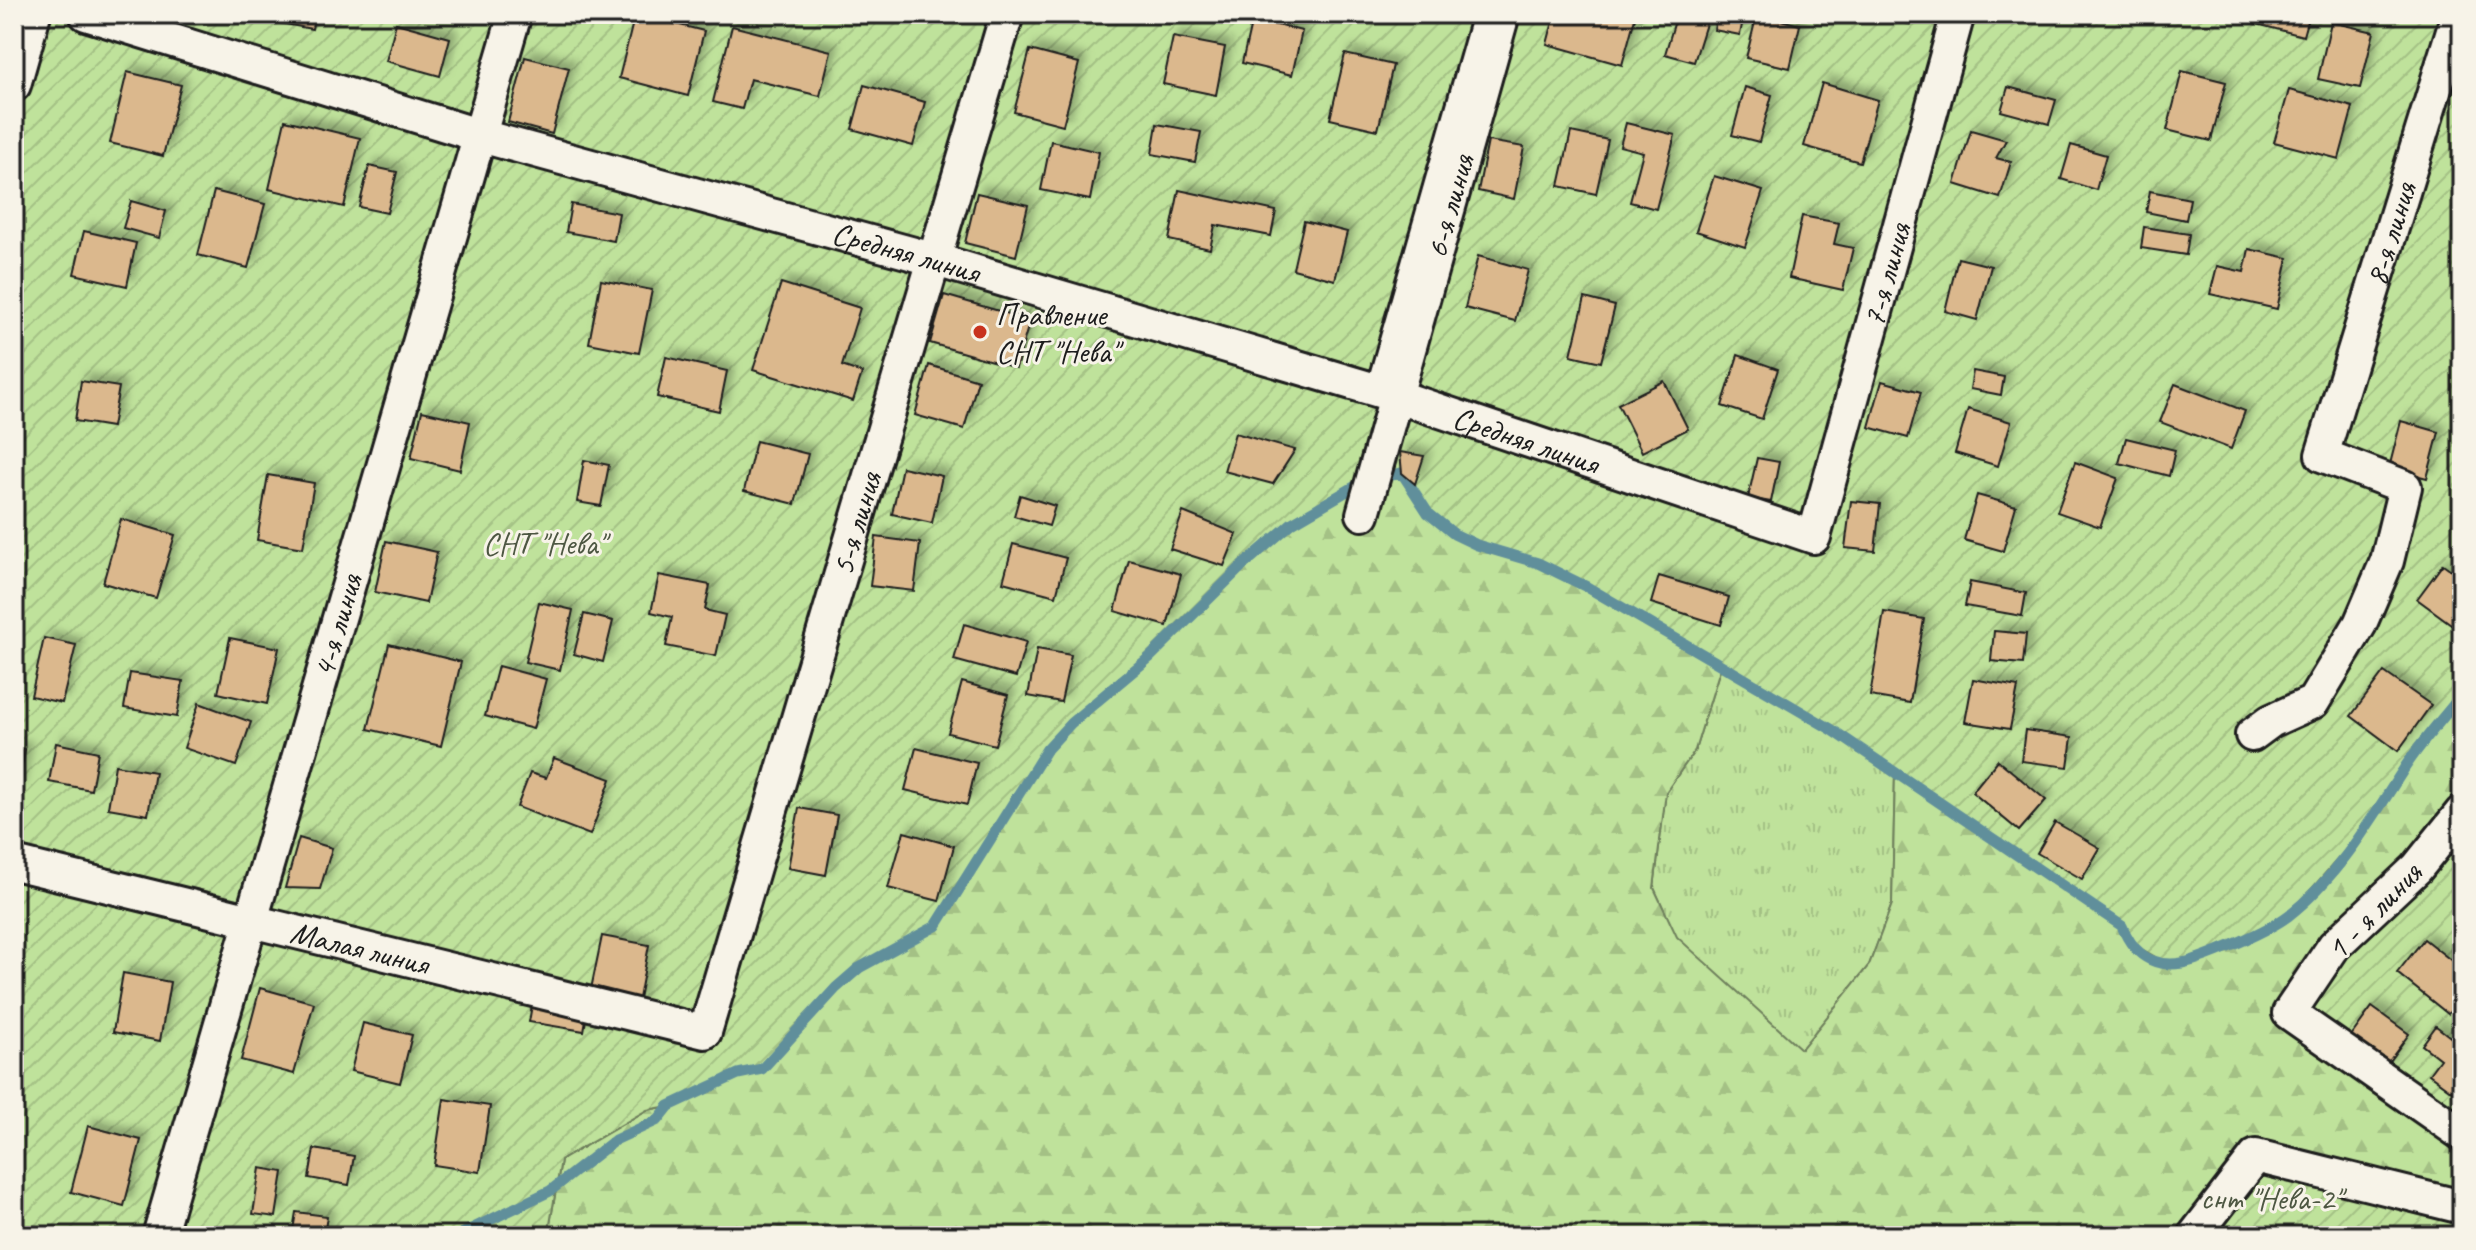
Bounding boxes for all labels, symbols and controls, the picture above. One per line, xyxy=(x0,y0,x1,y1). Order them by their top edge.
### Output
street label: 6-я линия xyxy=(1415,148,1484,262)
street label: 8-я линия xyxy=(2355,176,2426,290)
street label: Средняя линия xyxy=(828,212,987,293)
street label: 7-я линия xyxy=(1852,217,1920,331)
place label: Правление СНТ "Нева" xyxy=(996,294,1124,372)
marker: Правление СНТ "Нева" xyxy=(971,323,989,341)
street label: Средняя линия xyxy=(1448,396,1606,484)
street label: 5-я линия xyxy=(821,466,891,580)
park label: СНТ "Нева" xyxy=(483,523,611,564)
street label: 4-я линия xyxy=(302,568,372,682)
street label: 1 - я линия xyxy=(2317,852,2432,969)
street label: Малая линия xyxy=(287,911,435,985)
park label: снт "Нева-2" xyxy=(2201,1178,2348,1219)

